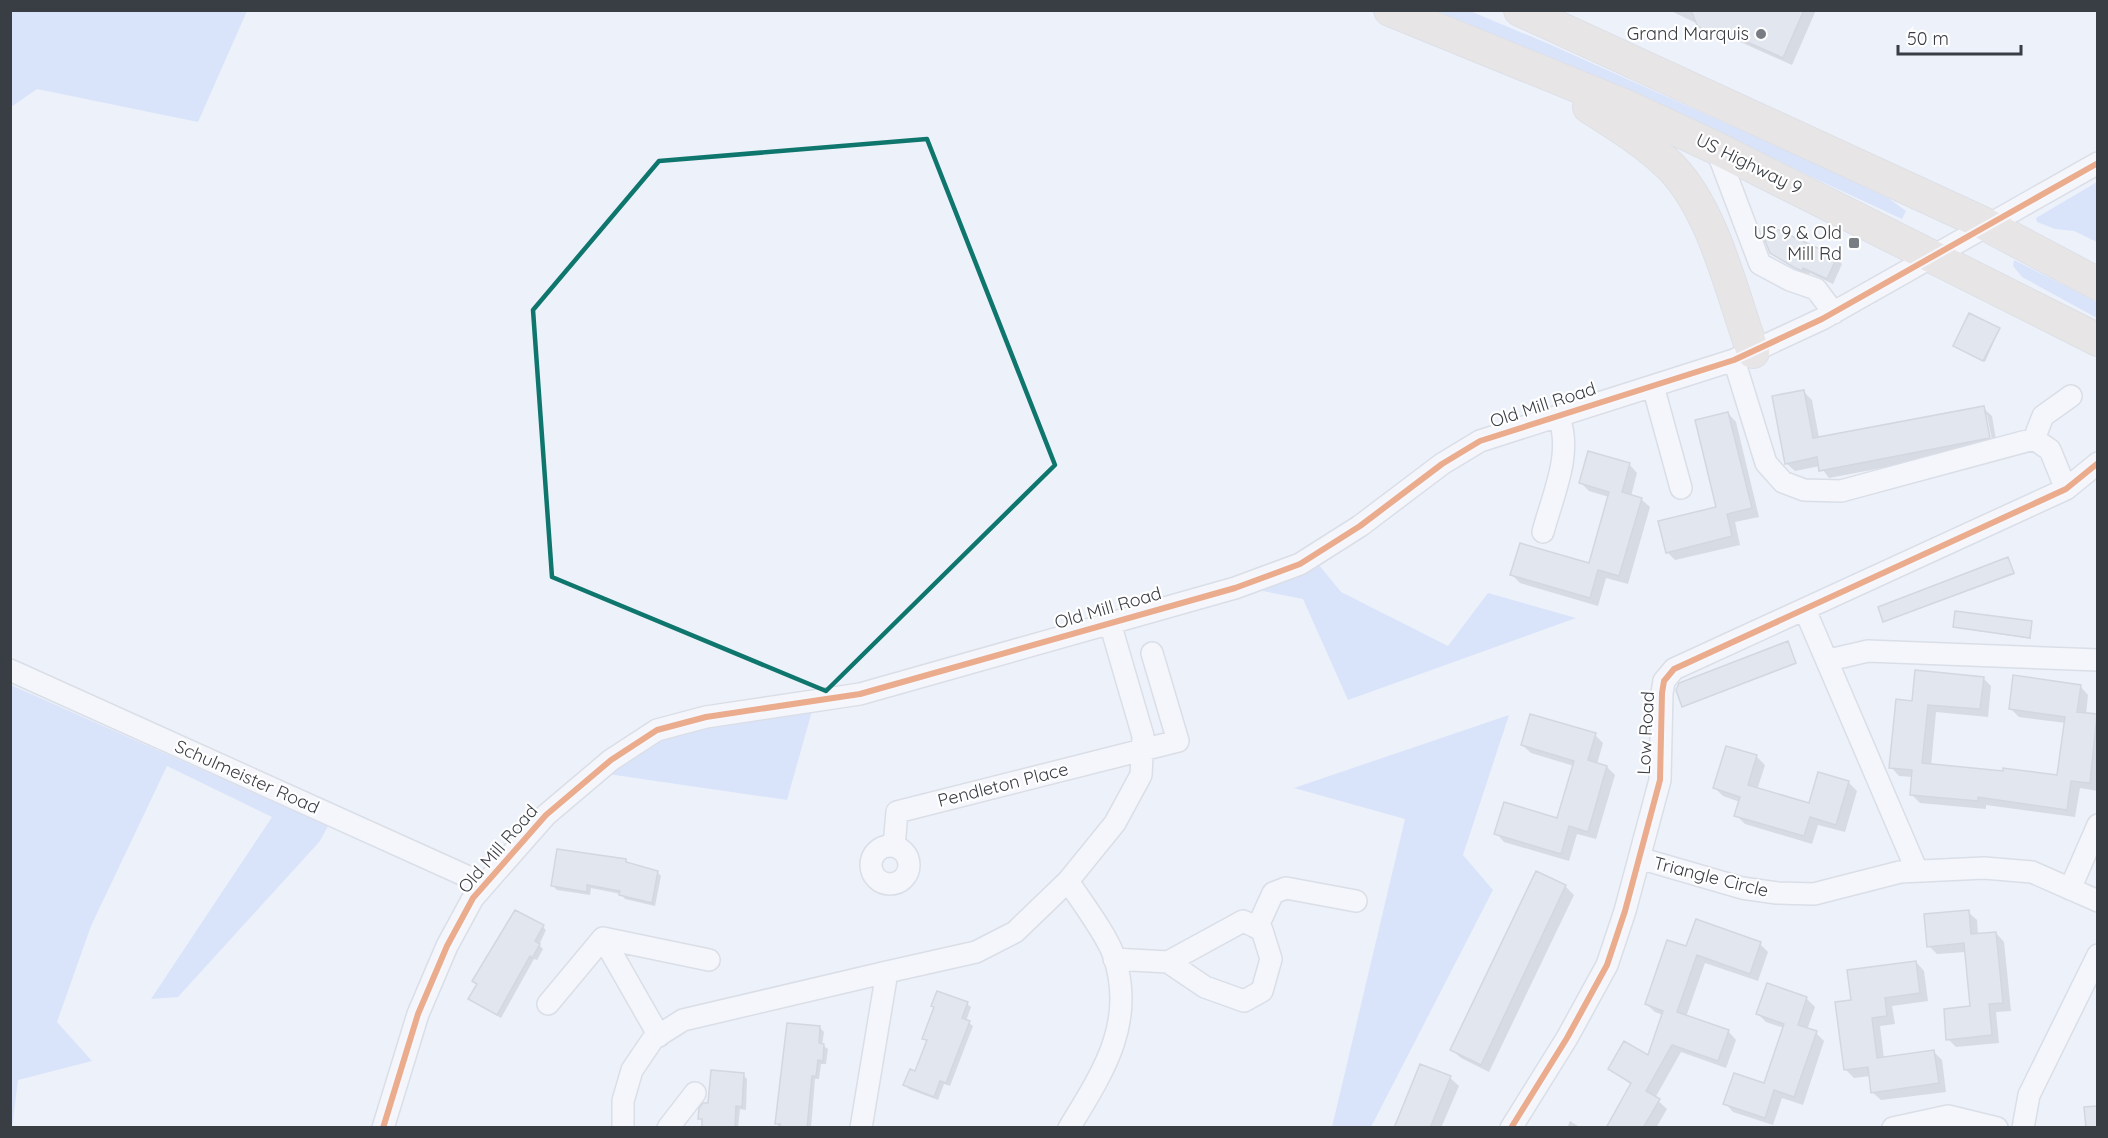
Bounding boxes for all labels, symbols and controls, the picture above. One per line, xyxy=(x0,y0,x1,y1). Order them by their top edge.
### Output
scale bar xyxy=(1898,18,2021,56)
place label: Grand Marquis xyxy=(1627,22,1749,45)
marker: Grand Marquis xyxy=(1754,27,1768,41)
text: 50 m xyxy=(1907,27,1949,50)
street label: US Highway 9 xyxy=(1692,128,1806,199)
place label: US 9 & Old Mill Rd xyxy=(1754,221,1842,265)
marker: US 9 & Old Mill Rd xyxy=(1847,236,1861,250)
street label: Old Mill Road xyxy=(1487,377,1599,432)
street label: Old Mill Road xyxy=(1052,581,1164,634)
street label: Low Road xyxy=(1632,691,1659,775)
street label: Schulmeister Road xyxy=(171,734,323,819)
street label: Pendleton Place xyxy=(935,757,1070,812)
street label: Old Mill Road xyxy=(453,800,542,898)
street label: Triangle Circle xyxy=(1651,851,1771,902)

